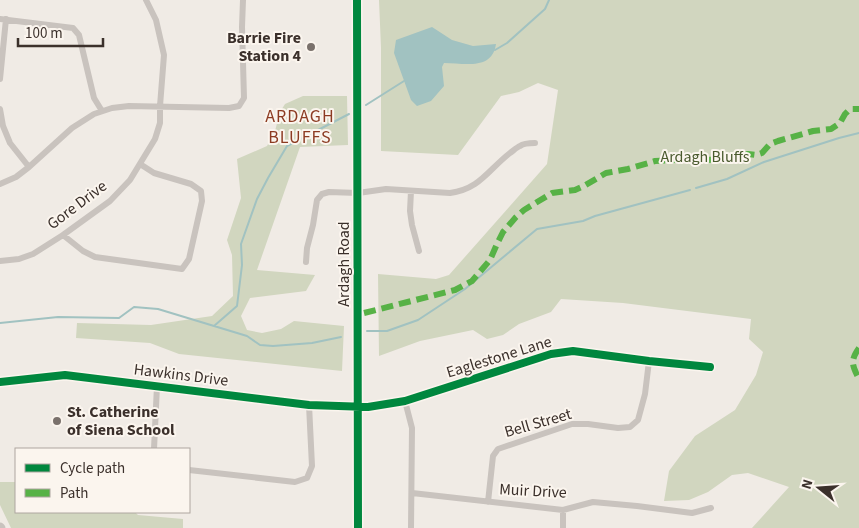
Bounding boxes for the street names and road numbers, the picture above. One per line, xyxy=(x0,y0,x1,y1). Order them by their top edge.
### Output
street label: Gore Drive xyxy=(43,175,112,235)
street label: Ardagh Road xyxy=(333,221,355,307)
street label: Eaglestone Lane xyxy=(444,330,555,383)
street label: Hawkins Drive xyxy=(132,358,230,392)
street label: Bell Street xyxy=(502,403,575,443)
street label: Muir Drive xyxy=(499,478,567,504)

